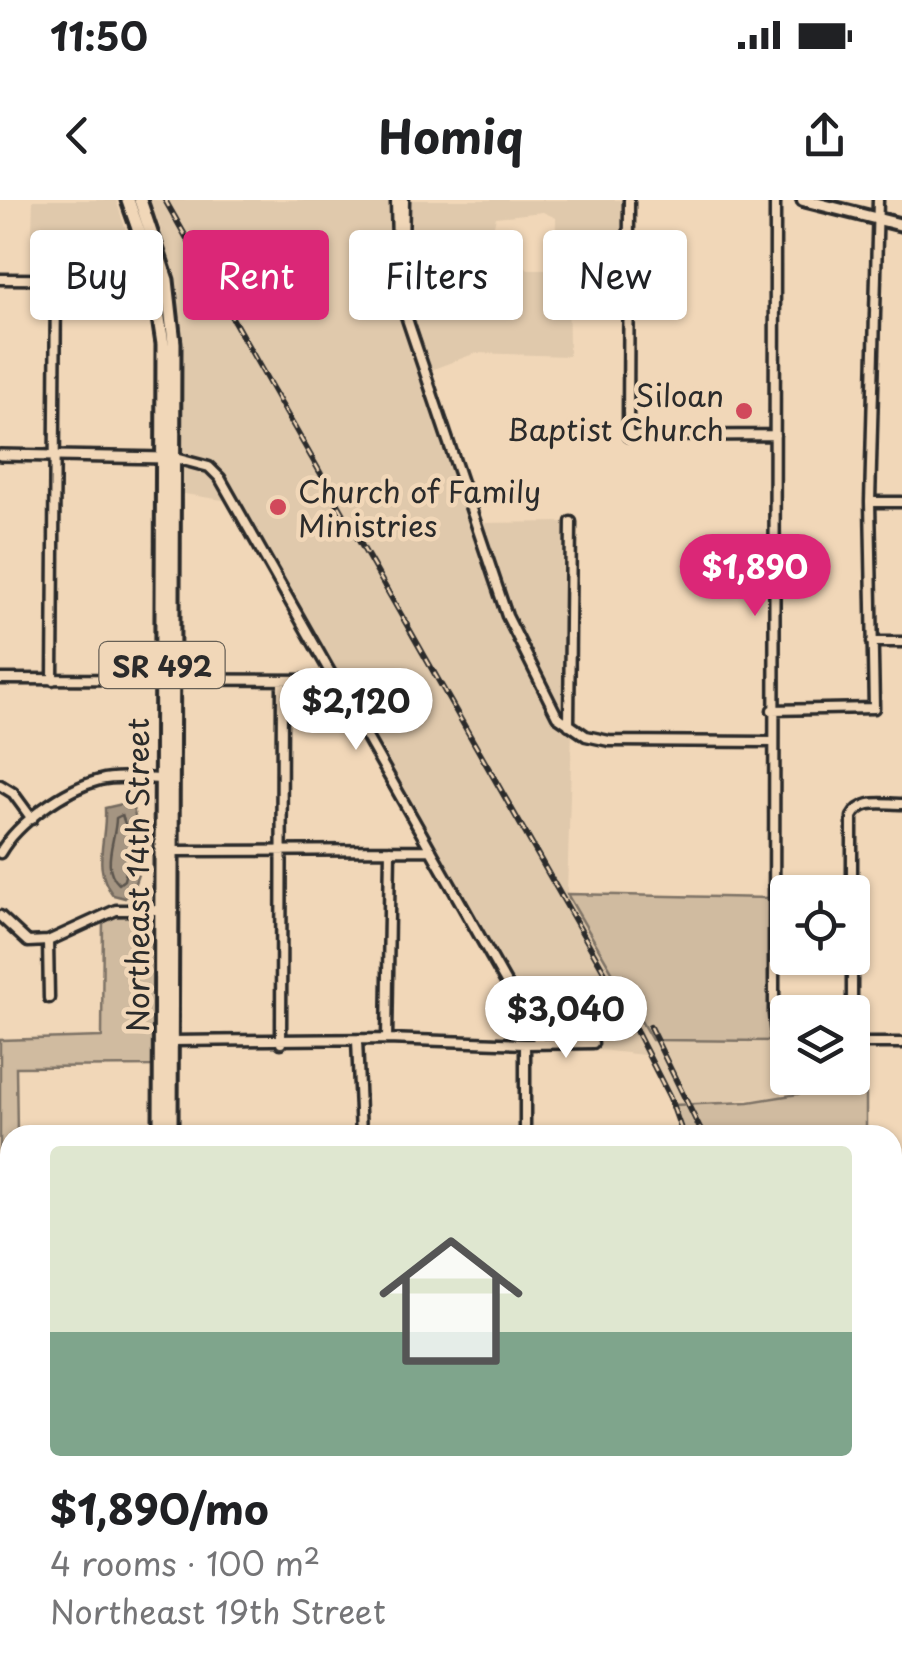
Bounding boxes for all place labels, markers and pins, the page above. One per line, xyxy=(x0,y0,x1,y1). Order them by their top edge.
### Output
place label: Siloan Baptist Church xyxy=(507,372,724,451)
marker: Siloan Baptist Church xyxy=(733,400,755,422)
place label: Church of Family Ministries xyxy=(298,468,541,547)
marker: Church of Family Ministries xyxy=(267,496,289,518)
pin: $1,890 xyxy=(674,534,836,619)
pin: $2,120 xyxy=(275,668,437,753)
pin: $3,040 xyxy=(485,976,647,1061)

